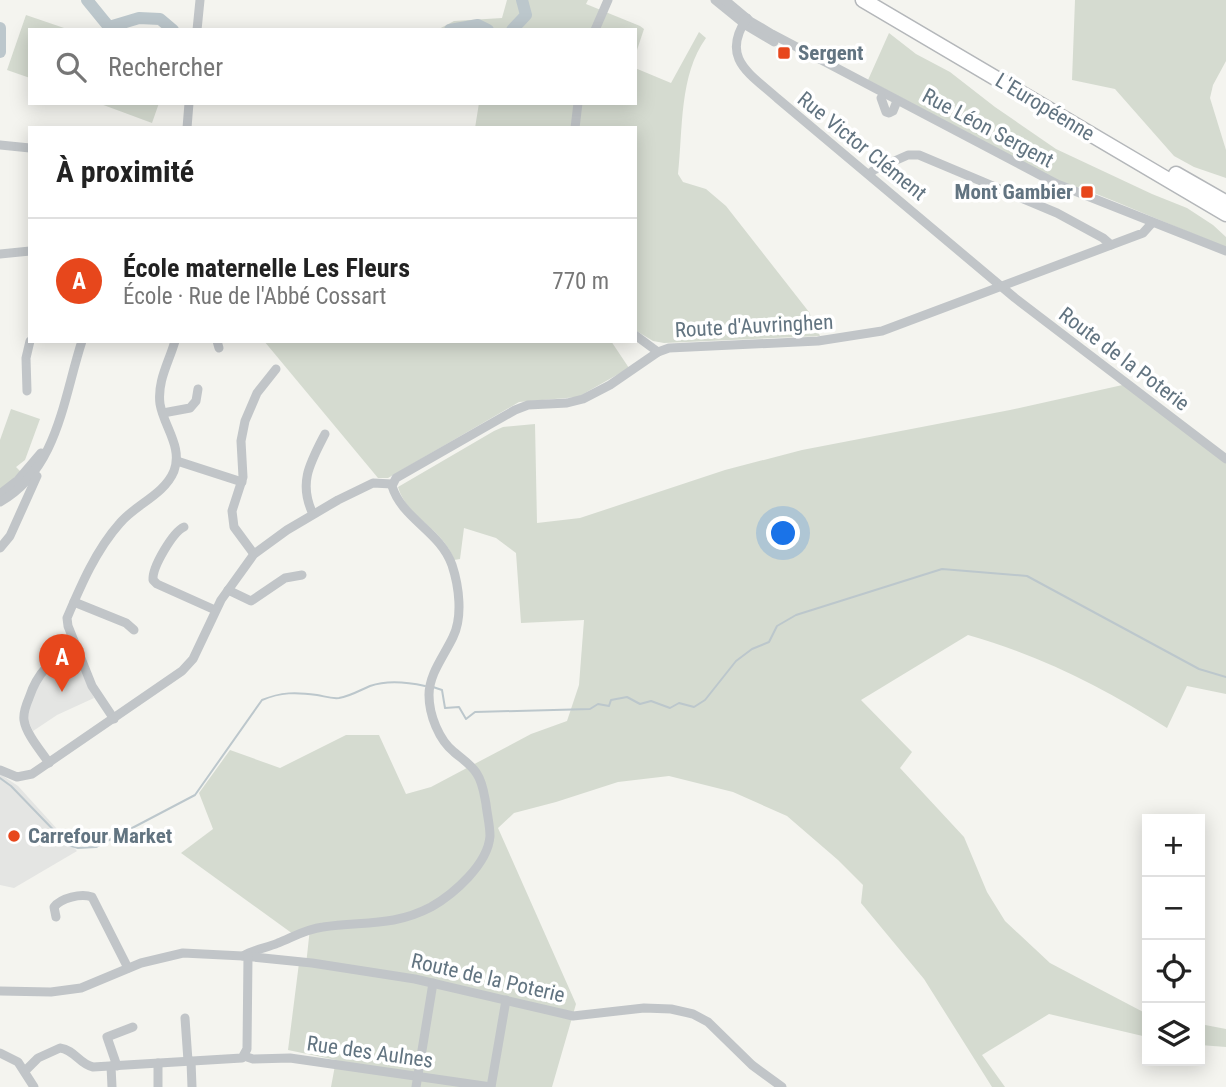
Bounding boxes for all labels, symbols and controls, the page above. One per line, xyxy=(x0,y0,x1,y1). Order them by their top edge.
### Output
search box xyxy=(28,28,637,105)
place label: Sergent xyxy=(798,41,864,65)
marker: Sergent xyxy=(776,45,792,61)
icon: search xyxy=(52,48,90,86)
text: Rechercher xyxy=(108,52,223,82)
street label: L'Européenne xyxy=(991,68,1099,146)
street label: Rue Léon Sergent xyxy=(918,83,1058,173)
street label: Rue Victor Clément xyxy=(793,87,931,205)
text: À proximité xyxy=(56,154,194,189)
place label: Mont Gambier xyxy=(955,180,1073,204)
marker: Mont Gambier xyxy=(1079,184,1095,200)
text: École maternelle Les Fleurs xyxy=(123,253,410,283)
text: A xyxy=(72,268,86,295)
text: 770 m xyxy=(552,268,609,295)
text: École · Rue de l'Abbé Cossart xyxy=(123,283,386,310)
street label: Route de la Poterie xyxy=(1054,302,1194,416)
street label: Route d'Auvringhen xyxy=(674,310,834,342)
your location xyxy=(766,516,800,550)
pin: A xyxy=(39,634,85,692)
map controls xyxy=(1142,814,1205,1066)
button: + xyxy=(1142,814,1205,877)
place label: Carrefour Market xyxy=(28,824,172,848)
marker: Carrefour Market xyxy=(6,828,22,844)
button: − xyxy=(1142,877,1205,940)
button: locate xyxy=(1142,940,1205,1003)
street label: Route de la Poterie xyxy=(409,949,567,1007)
button: layers xyxy=(1142,1003,1205,1066)
street label: Rue des Aulnes xyxy=(305,1031,435,1073)

